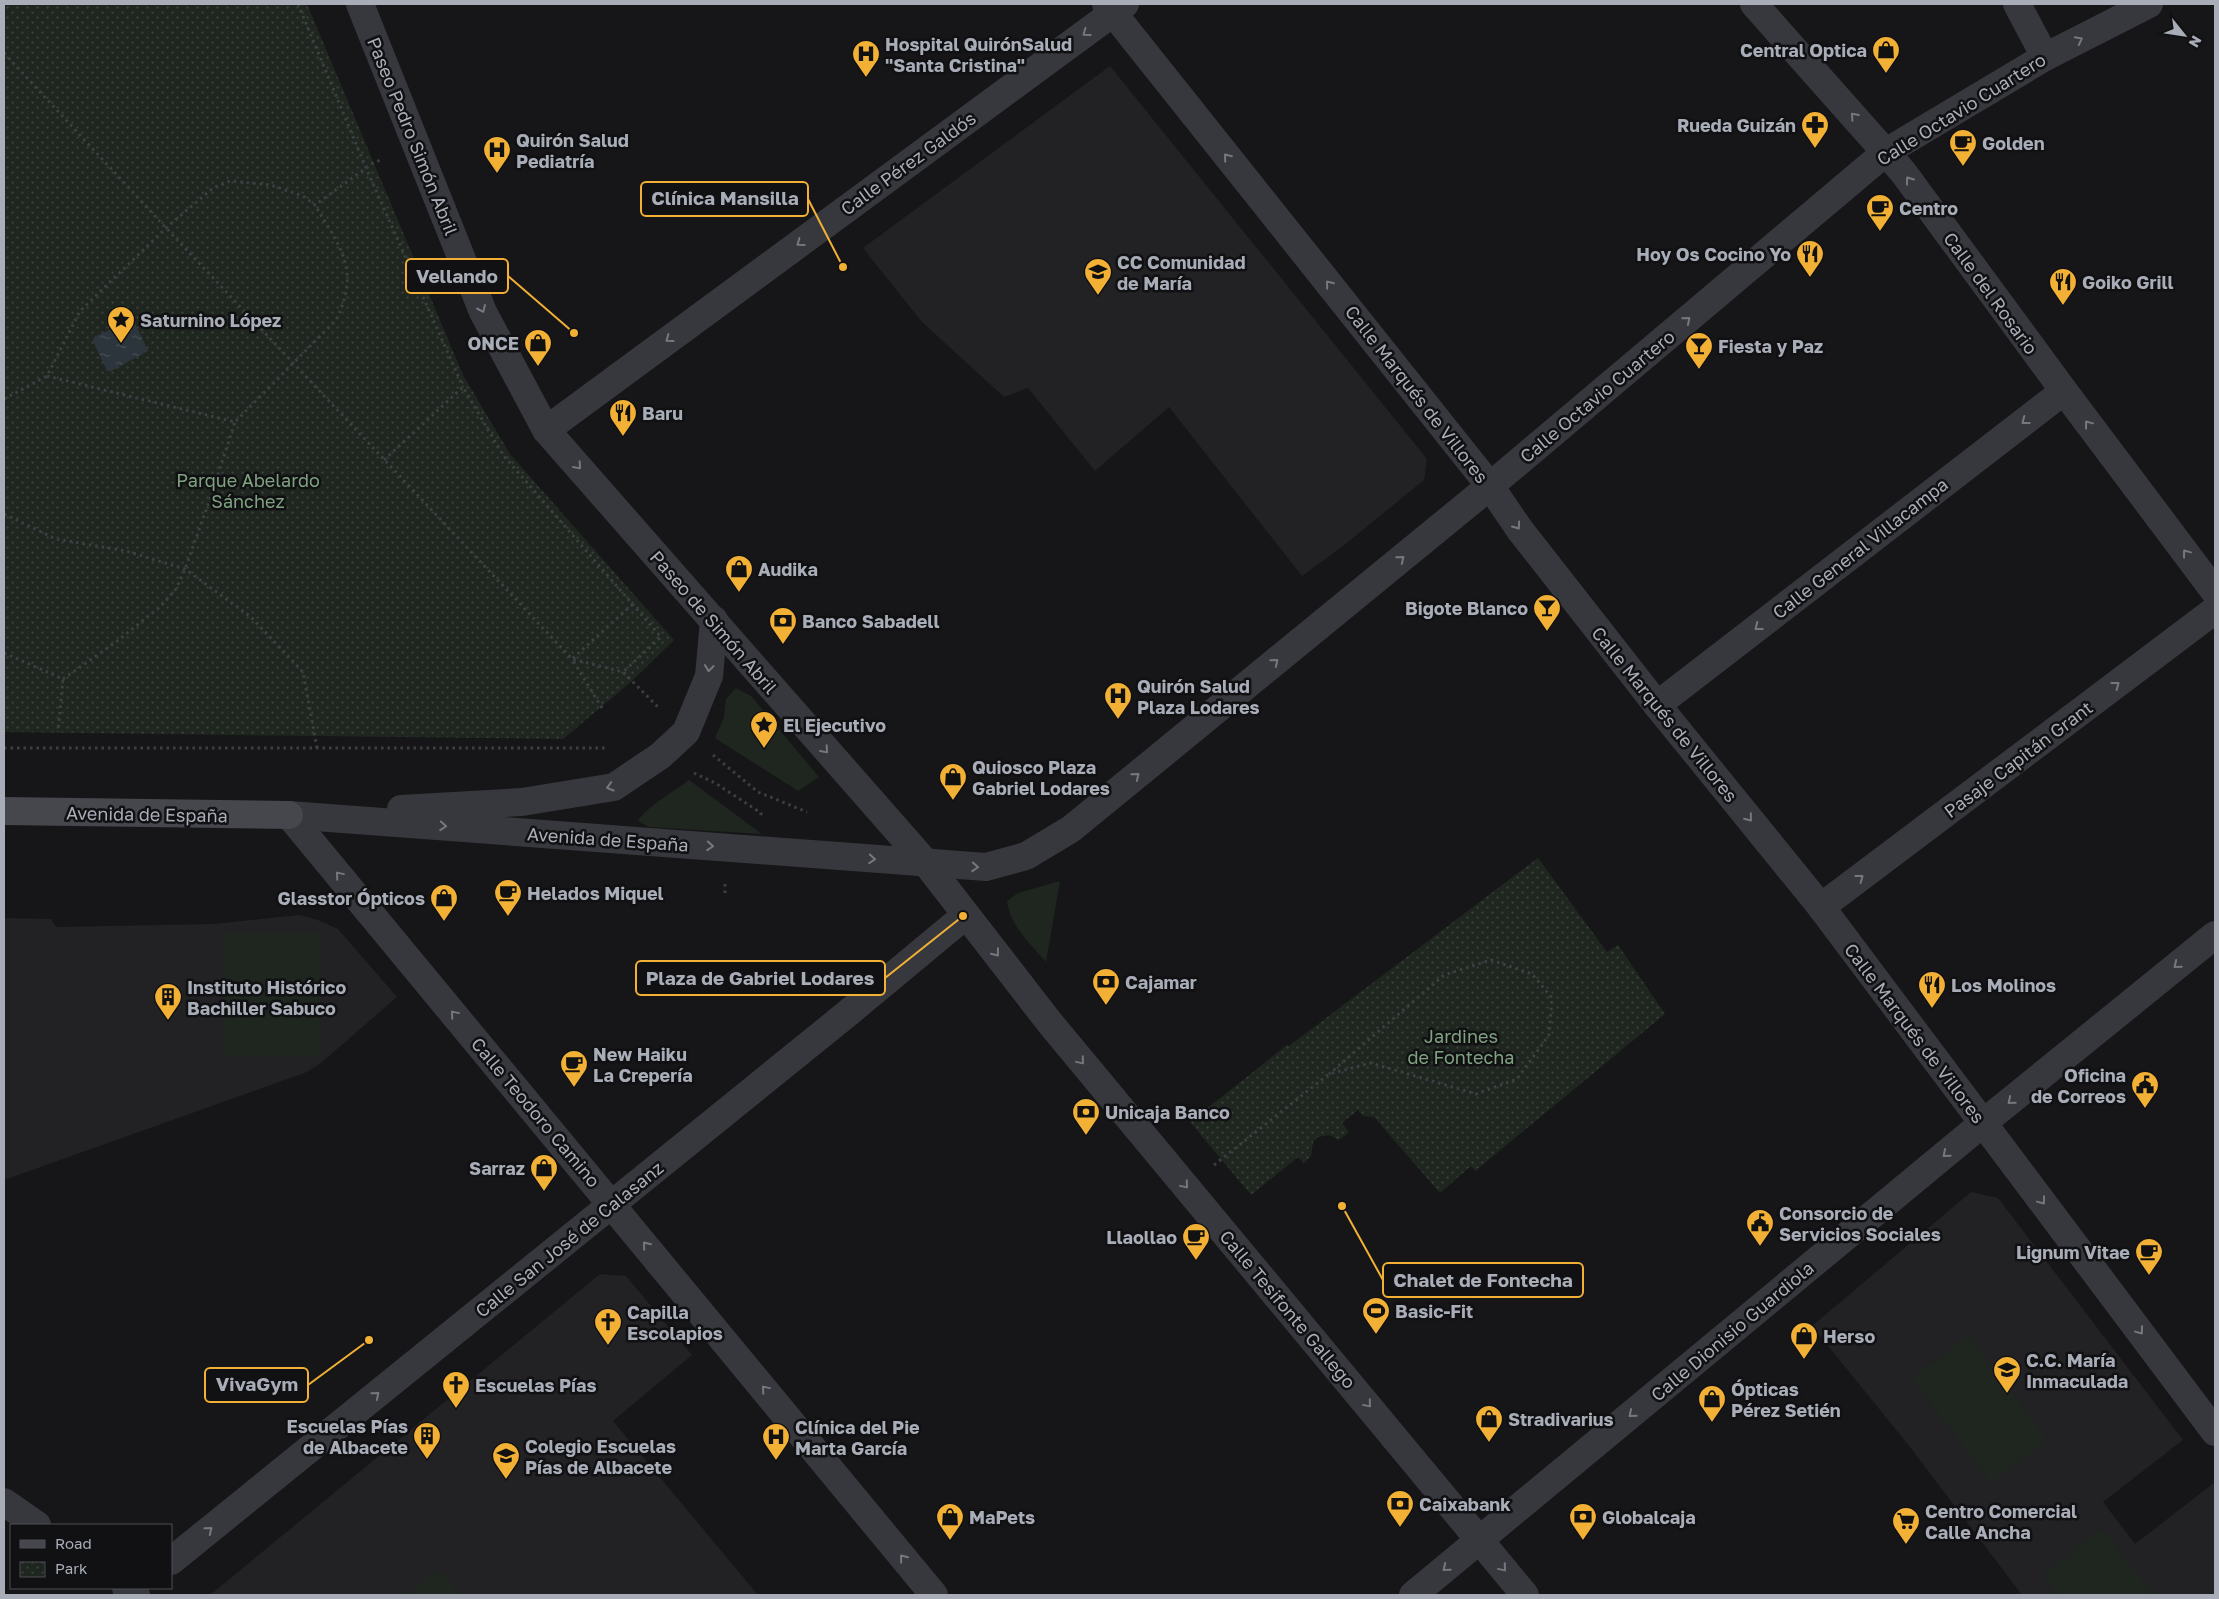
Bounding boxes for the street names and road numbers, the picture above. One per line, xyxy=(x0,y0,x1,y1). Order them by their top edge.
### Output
street label: Paseo Pedro Simón Abril xyxy=(363,34,463,238)
street label: Calle Octavio Cuartero xyxy=(1872,48,2050,170)
street label: Calle Pérez Galdós xyxy=(836,107,980,219)
street label: Calle del Rosario xyxy=(1939,228,2043,358)
street label: Calle Marqués de Villores xyxy=(1341,301,1493,487)
street label: Calle Octavio Cuartero xyxy=(1515,325,1679,467)
street label: Calle General Villacampa xyxy=(1768,473,1952,623)
street label: Paseo de Simón Abril xyxy=(646,546,782,698)
street label: Calle Marqués de Villores xyxy=(1587,622,1743,806)
street label: Pasaje Capitán Grant xyxy=(1939,696,2097,822)
street label: Avenida de España xyxy=(66,802,228,826)
street label: Avenida de España xyxy=(527,822,689,856)
street label: Calle Marqués de Villores xyxy=(1840,939,1990,1127)
street label: Calle Teodoro Camino xyxy=(467,1033,605,1191)
street label: Calle San José de Calasanz xyxy=(471,1156,667,1322)
street label: Calle Tesifonte Gallego xyxy=(1215,1225,1361,1393)
street label: Calle Dionisio Guardiola xyxy=(1646,1256,1818,1406)

